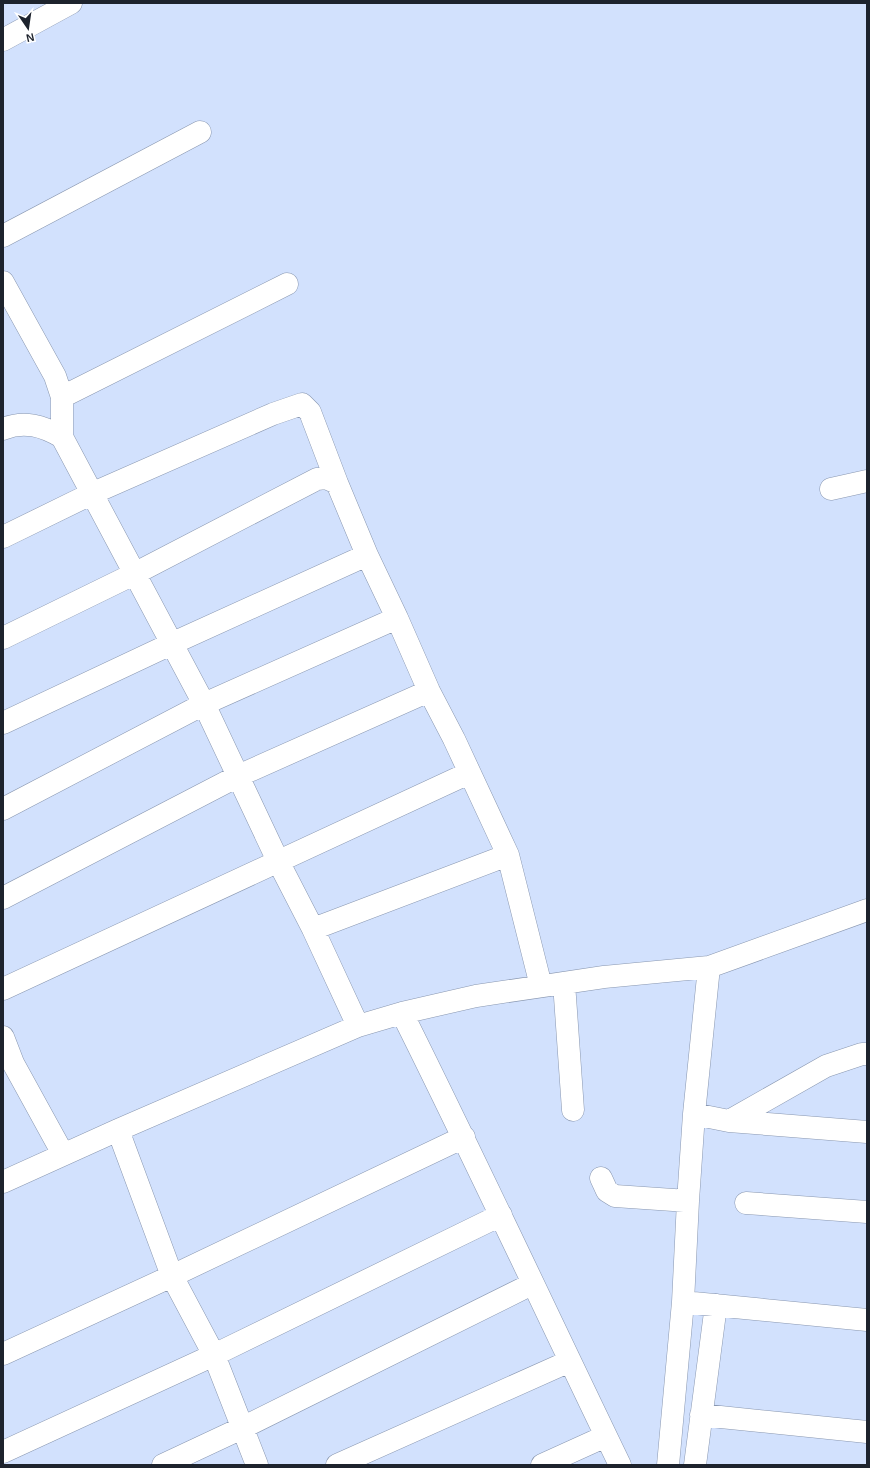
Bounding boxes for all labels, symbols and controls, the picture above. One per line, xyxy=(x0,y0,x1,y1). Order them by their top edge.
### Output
north arrow xyxy=(8,8,48,48)
text: N xyxy=(25,31,35,44)

